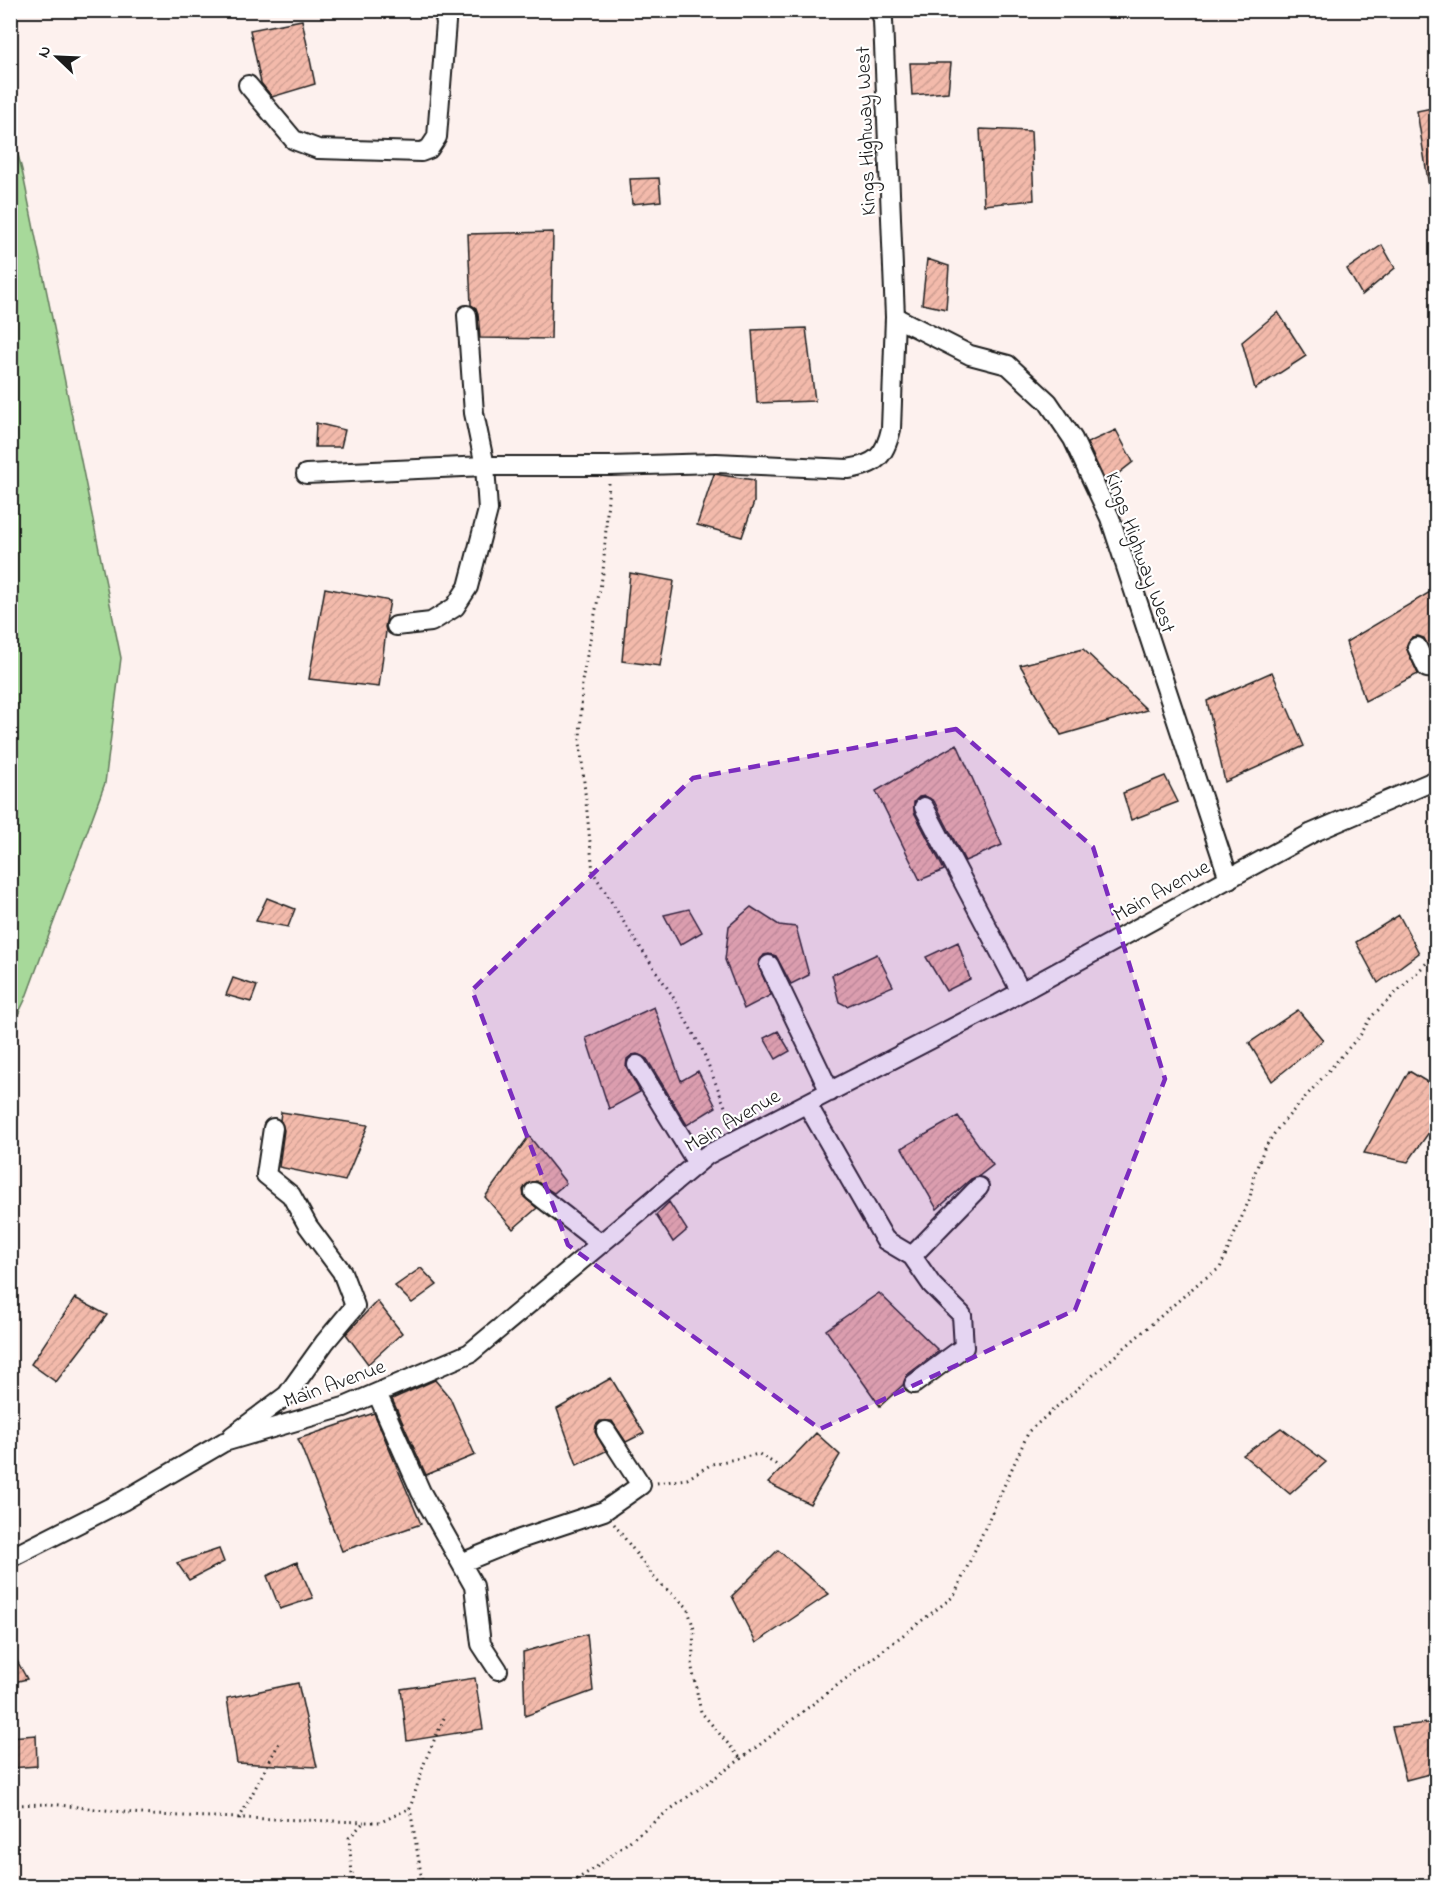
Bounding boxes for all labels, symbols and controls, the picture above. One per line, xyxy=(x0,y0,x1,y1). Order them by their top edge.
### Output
north arrow xyxy=(27,27,87,87)
text: N xyxy=(32,42,58,62)
street label: Kings Highway West xyxy=(849,46,887,216)
street label: Kings Highway West xyxy=(1094,468,1182,638)
street label: Main Avenue xyxy=(1108,853,1216,931)
street label: Main Avenue xyxy=(679,1082,787,1161)
street label: Main Avenue xyxy=(280,1352,390,1417)

